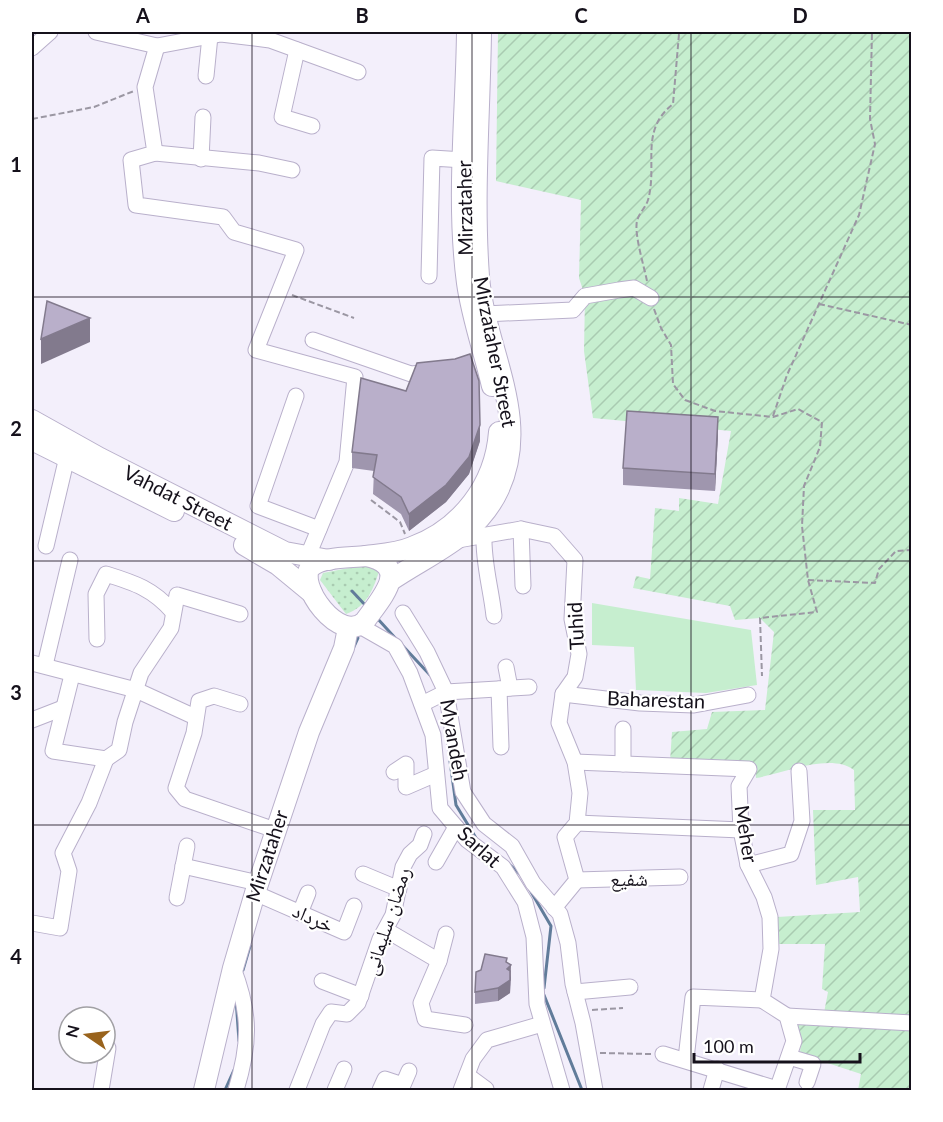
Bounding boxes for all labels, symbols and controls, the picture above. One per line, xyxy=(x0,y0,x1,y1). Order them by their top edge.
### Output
text: A xyxy=(135,3,150,27)
text: B xyxy=(355,3,369,27)
text: C xyxy=(574,3,588,27)
text: D xyxy=(792,3,808,27)
text: 1 xyxy=(10,152,22,176)
street label: Mirzataher xyxy=(451,159,477,256)
street label: Mirzataher Street xyxy=(470,275,522,429)
text: 2 xyxy=(10,416,22,440)
street label: Vahdat Street xyxy=(120,459,237,535)
street label: Tuhid xyxy=(562,601,588,651)
text: 3 xyxy=(10,680,22,704)
street label: Baharestan xyxy=(607,685,706,713)
street label: Myandeh xyxy=(436,697,474,783)
street label: Meher xyxy=(731,803,763,865)
street label: Mirzataher xyxy=(240,806,292,905)
street label: Sarlat xyxy=(453,821,506,872)
street label: رمضان سلیمانی xyxy=(357,864,416,978)
street label: شفیع xyxy=(610,866,648,892)
street label: خرداد xyxy=(289,898,338,937)
text: 4 xyxy=(10,944,22,968)
north arrow xyxy=(57,1005,117,1065)
text: N xyxy=(61,1023,83,1040)
scale bar xyxy=(694,1026,860,1064)
text: 100 m xyxy=(703,1035,754,1057)

